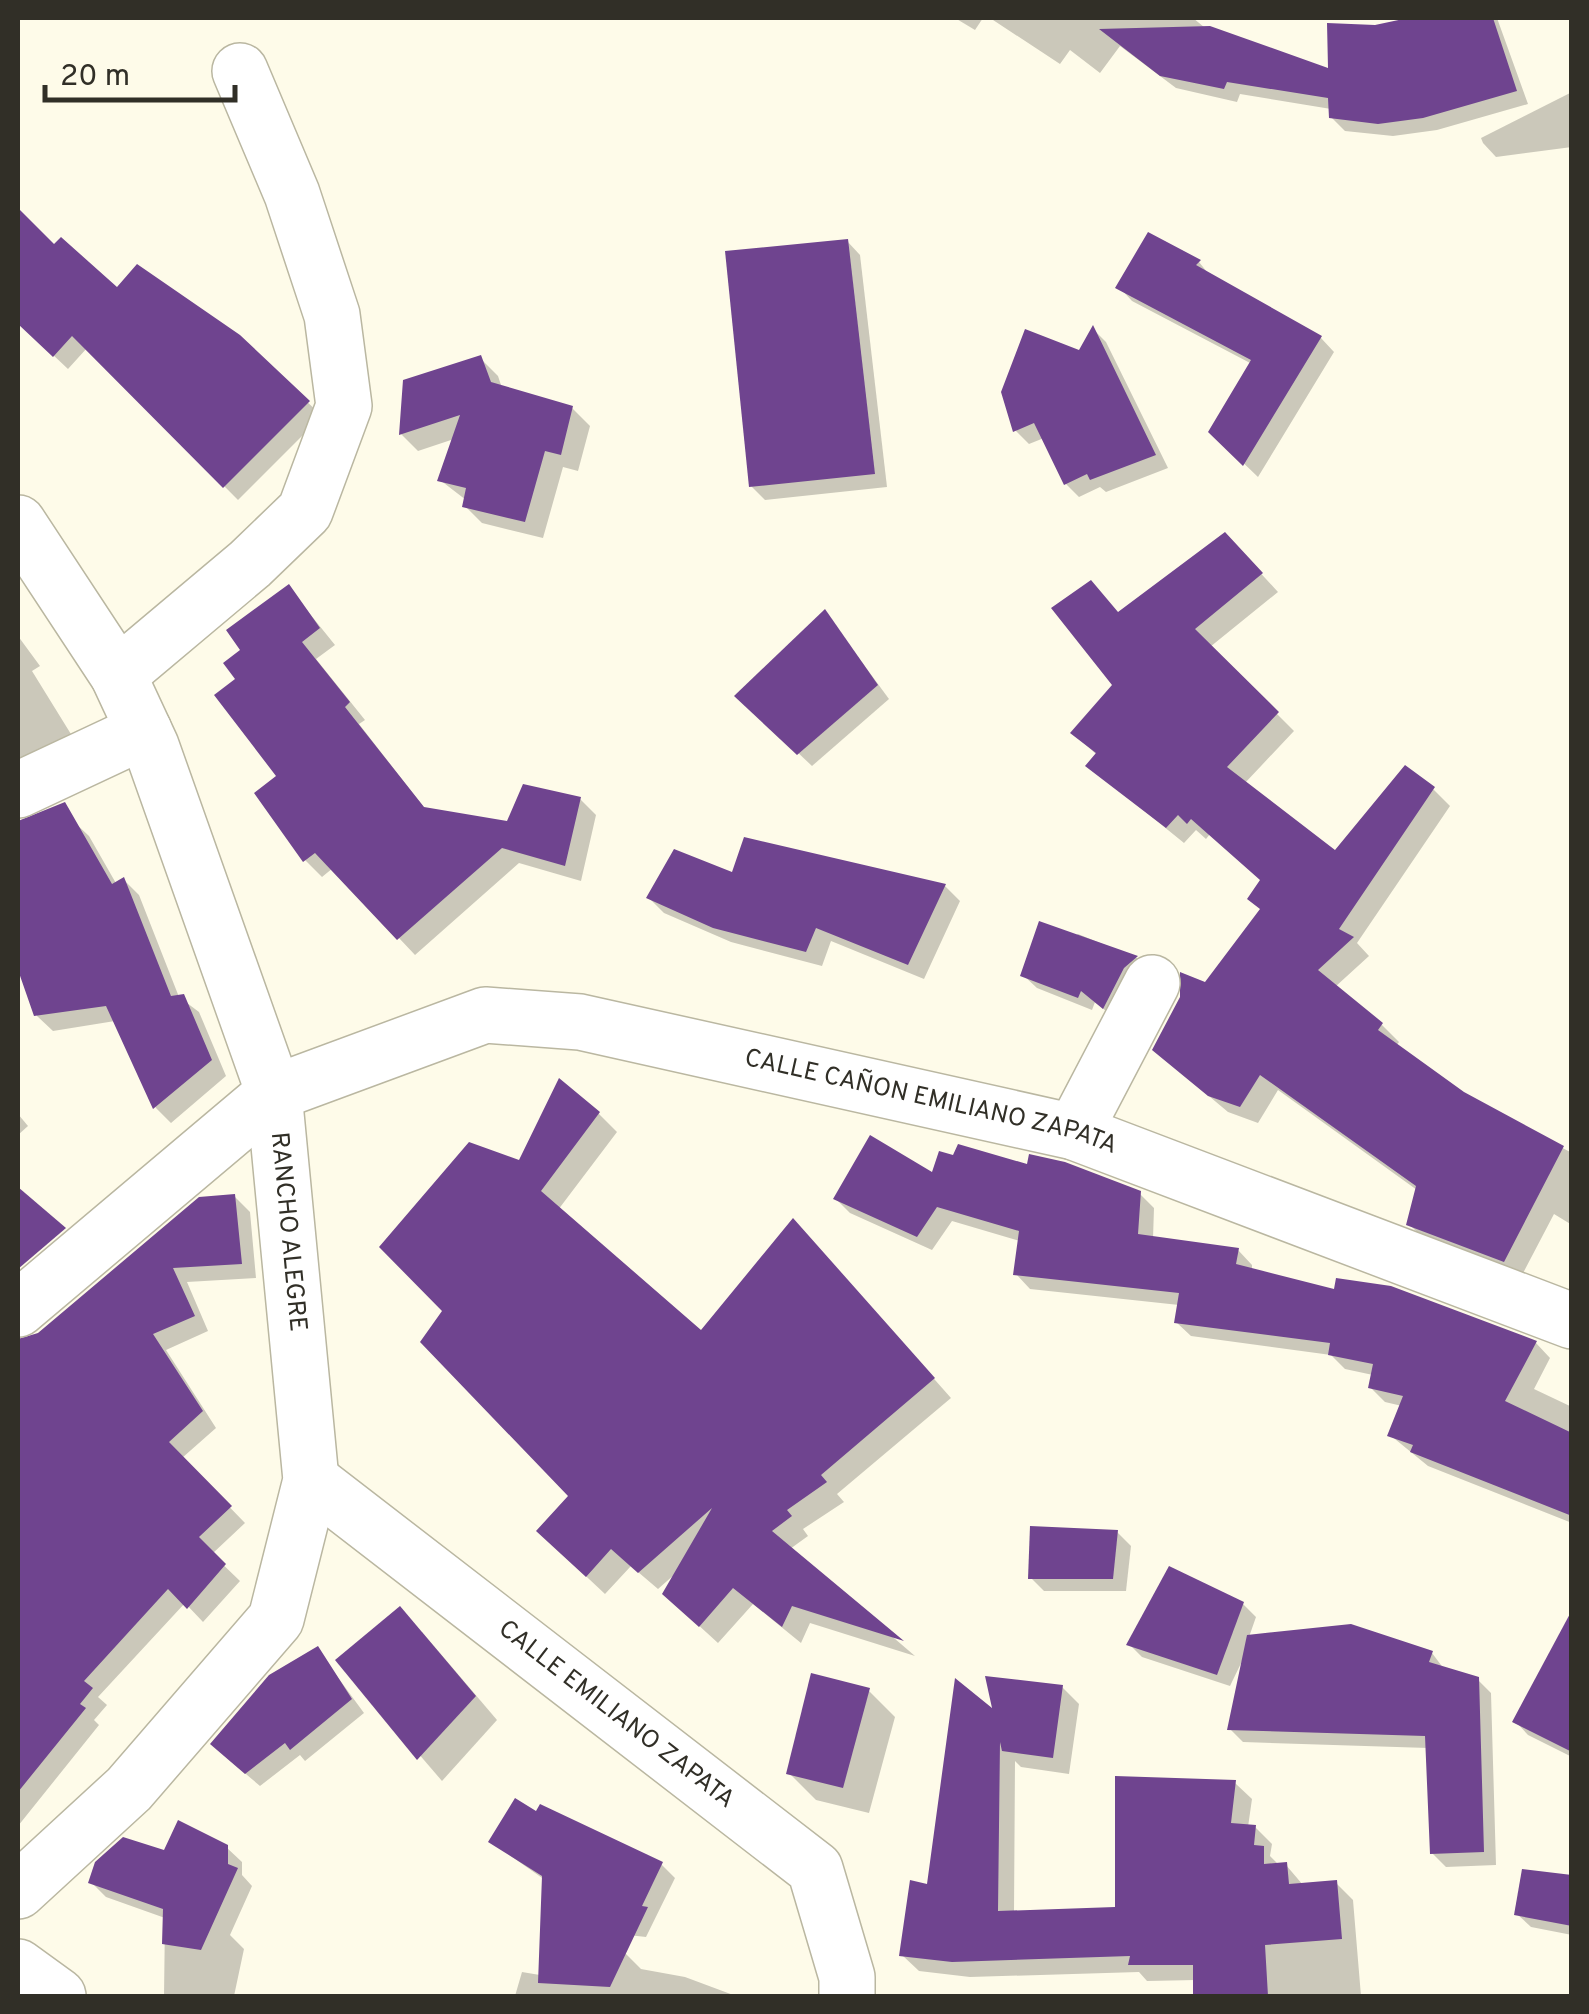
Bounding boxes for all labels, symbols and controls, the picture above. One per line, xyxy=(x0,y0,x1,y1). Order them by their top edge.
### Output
scale bar xyxy=(45,40,235,102)
text: 20 m xyxy=(60,59,130,96)
street label: CALLE CAÑON EMILIANO ZAPATA xyxy=(741,1043,1121,1163)
street label: RANCHO ALEGRE xyxy=(262,1131,313,1333)
street label: CALLE EMILIANO ZAPATA xyxy=(491,1614,740,1817)

